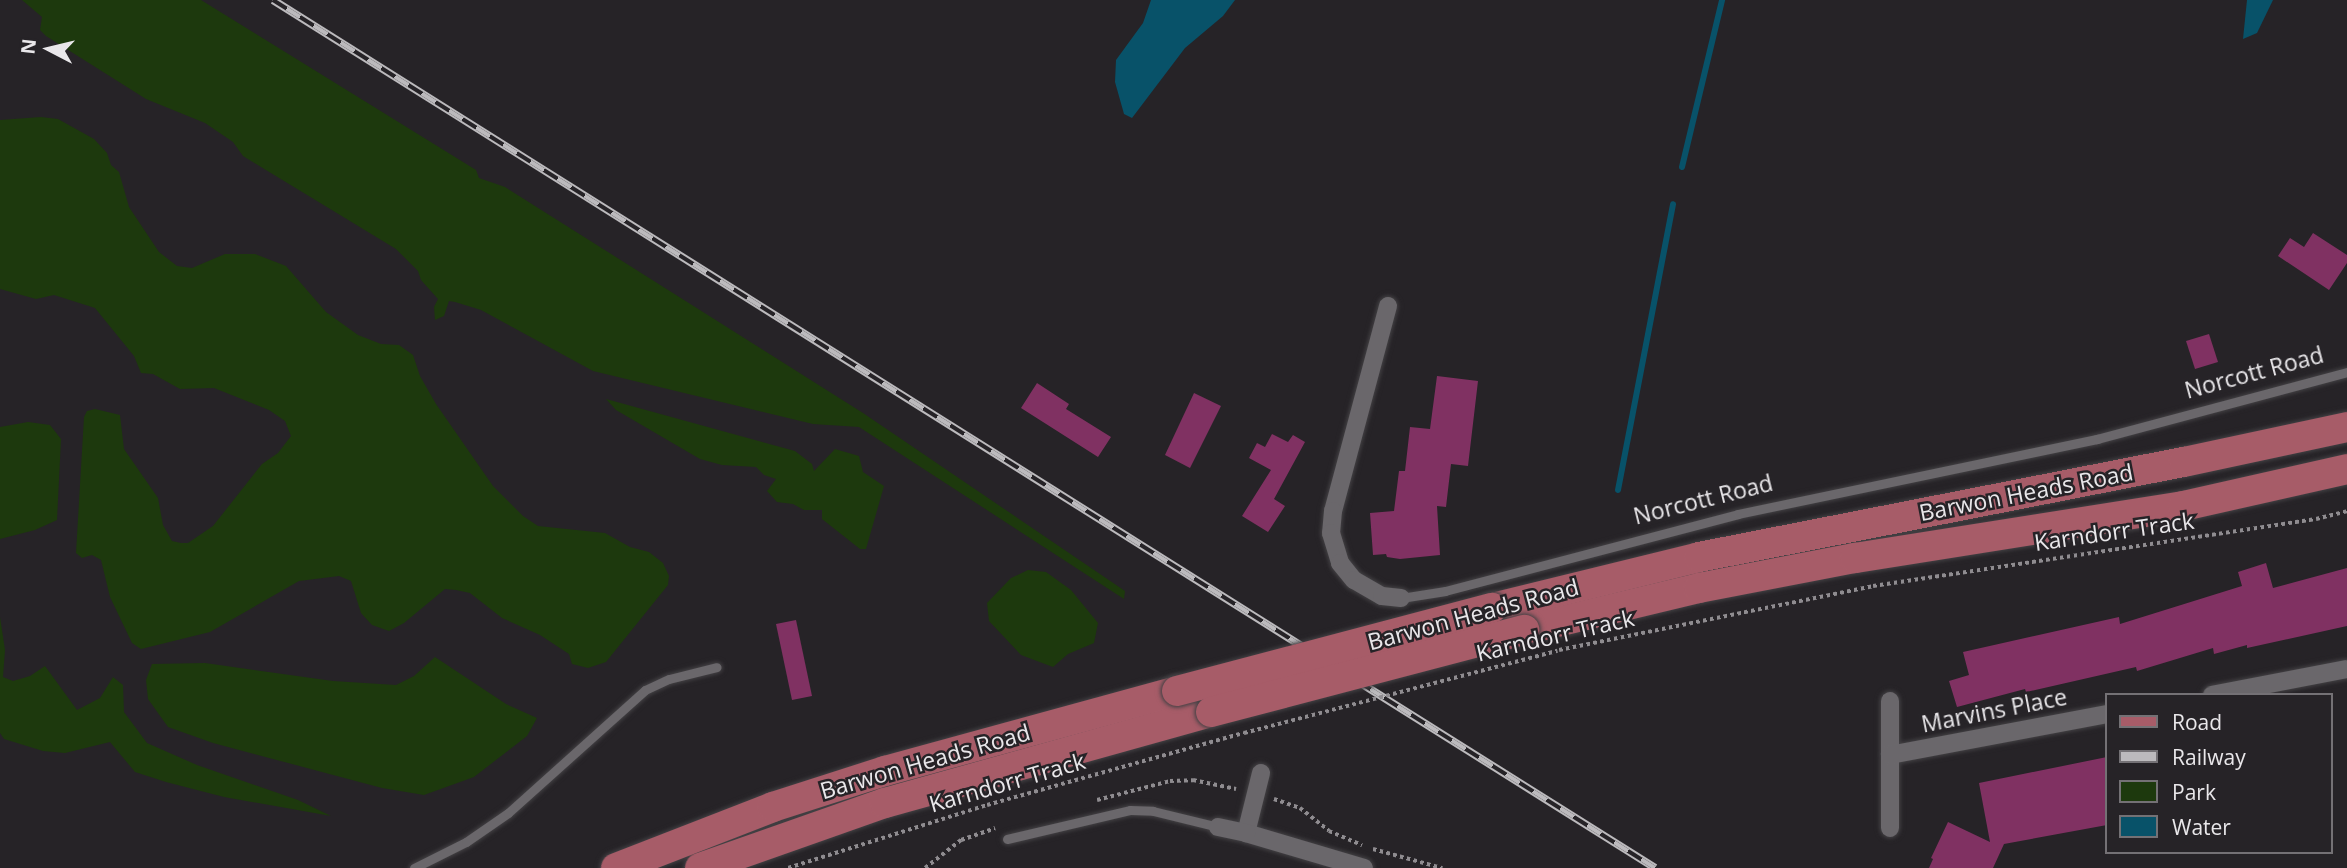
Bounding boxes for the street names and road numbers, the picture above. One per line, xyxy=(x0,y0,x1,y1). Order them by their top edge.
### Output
street label: Norcott Road xyxy=(2182,340,2326,404)
street label: Barwon Heads Road xyxy=(1917,458,2135,526)
street label: Norcott Road xyxy=(1630,468,1776,530)
street label: Karndorr Track xyxy=(2032,506,2196,556)
street label: Barwon Heads Road xyxy=(1364,573,1582,655)
street label: Karndorr Track xyxy=(1473,603,1637,667)
street label: Marvins Place xyxy=(1919,682,2069,738)
street label: Barwon Heads Road xyxy=(817,718,1033,804)
street label: Karndorr Track xyxy=(926,747,1088,817)

